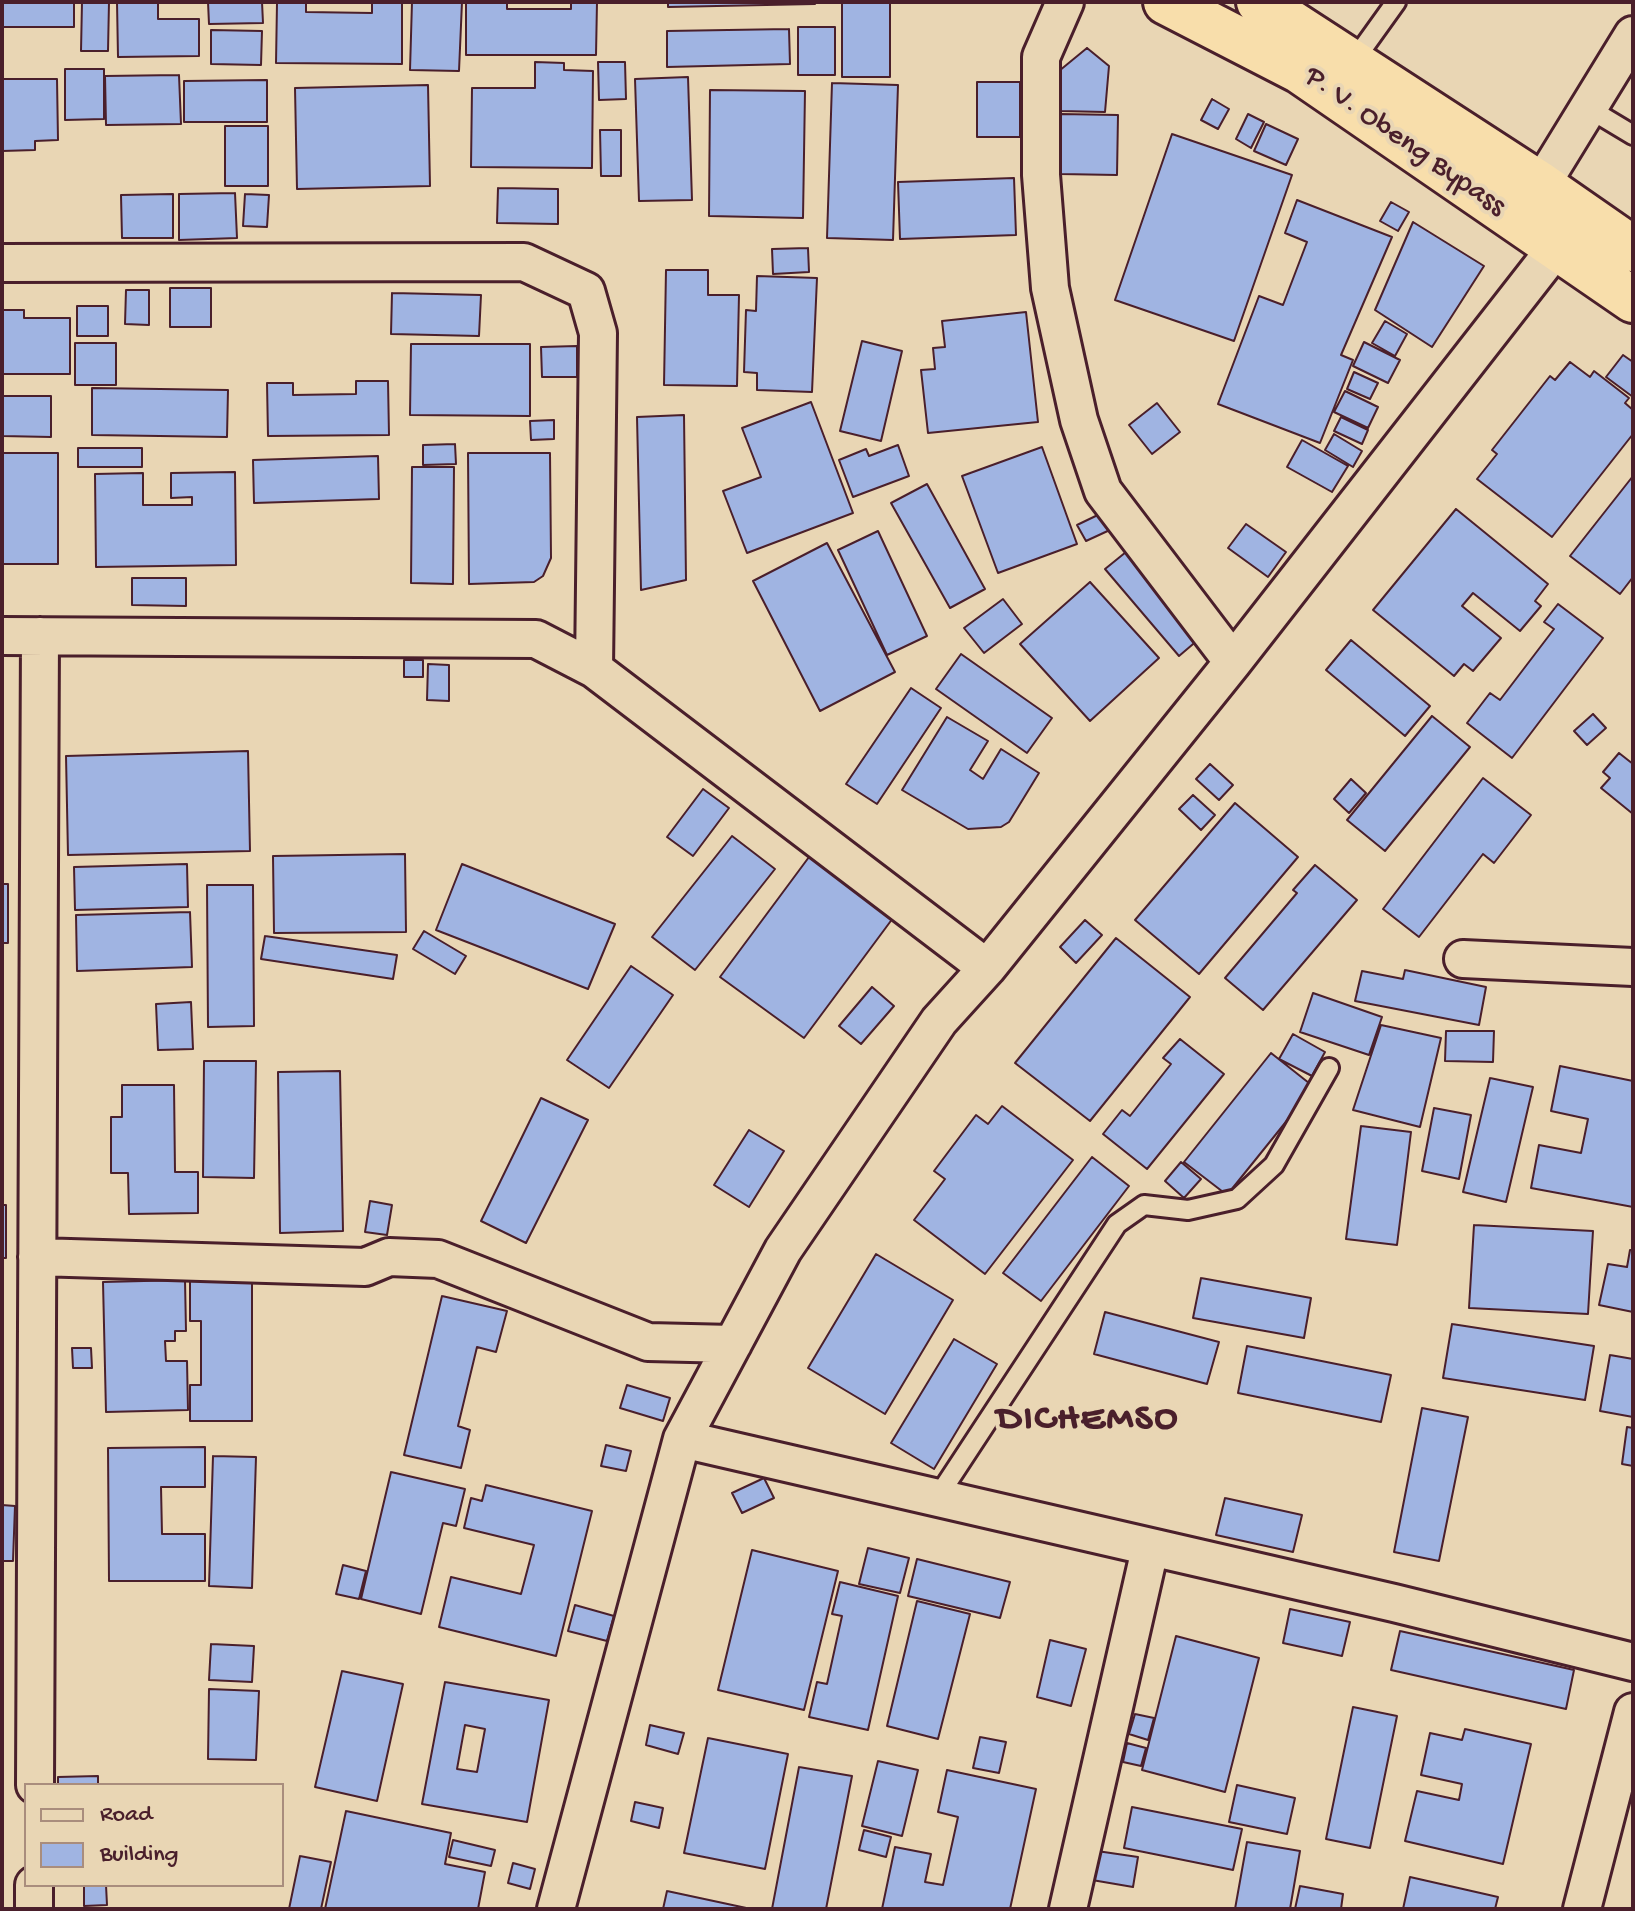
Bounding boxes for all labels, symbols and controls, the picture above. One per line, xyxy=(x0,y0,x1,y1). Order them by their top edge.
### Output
street label: P. V. Obeng Bypass xyxy=(1296,60,1512,226)
district label: DICHEMSO xyxy=(997,1398,1179,1444)
legend xyxy=(24,1783,284,1887)
text: Road xyxy=(100,1801,152,1830)
text: Building xyxy=(100,1841,178,1870)

